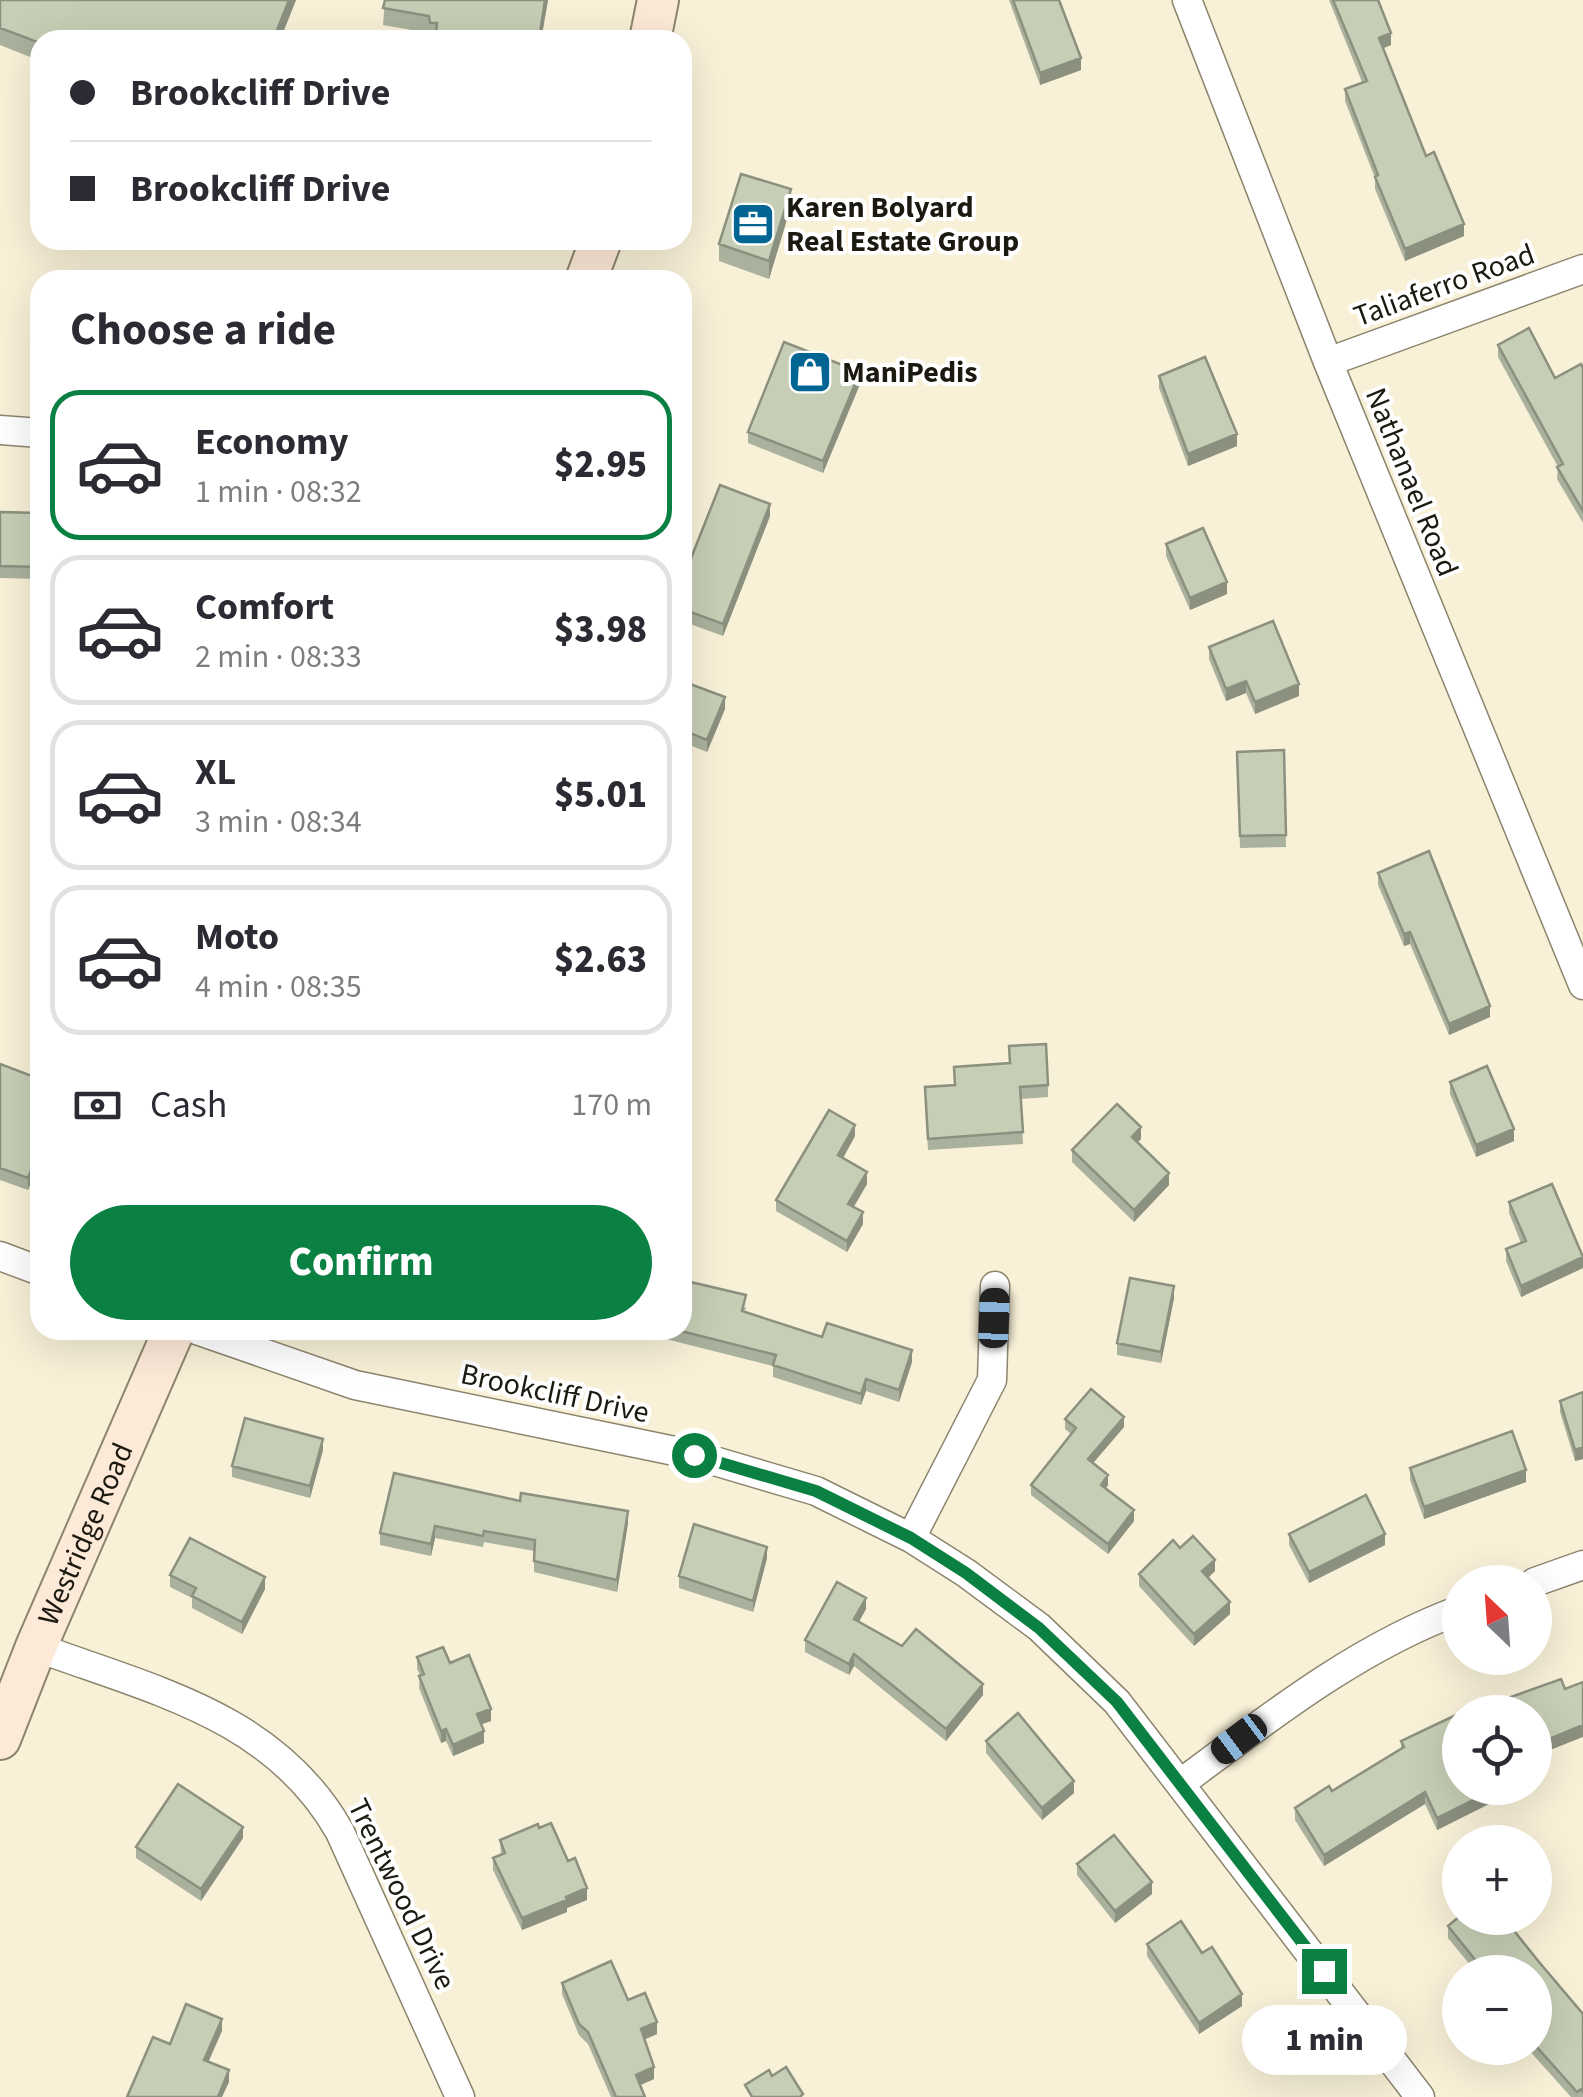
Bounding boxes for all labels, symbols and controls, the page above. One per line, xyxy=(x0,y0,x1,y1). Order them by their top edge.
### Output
text: Brookcliff Drive xyxy=(130,66,390,120)
text: Brookcliff Drive xyxy=(130,162,390,216)
place label: Karen Bolyard Real Estate Group xyxy=(786,186,1019,263)
office icon: Karen Bolyard Real Estate Group xyxy=(730,201,776,247)
street label: Taliaferro Road xyxy=(1348,233,1541,338)
text: Choose a ride xyxy=(70,298,336,362)
shop icon: ManiPedis xyxy=(787,349,833,395)
place label: ManiPedis xyxy=(842,351,978,394)
street label: Nathanael Road xyxy=(1354,381,1469,583)
text: Economy xyxy=(195,415,348,469)
icon: car xyxy=(75,420,165,510)
text: $2.95 xyxy=(554,438,647,492)
text: 1 min · 08:32 xyxy=(195,469,362,515)
text: Comfort xyxy=(195,580,334,634)
icon: car xyxy=(75,585,165,675)
text: $3.98 xyxy=(554,603,647,657)
text: 2 min · 08:33 xyxy=(195,634,362,680)
text: XL xyxy=(195,745,236,799)
icon: car xyxy=(75,750,165,840)
text: $5.01 xyxy=(554,768,647,822)
text: 3 min · 08:34 xyxy=(195,799,362,845)
text: Moto xyxy=(195,910,279,964)
icon: car xyxy=(75,915,165,1005)
text: $2.63 xyxy=(554,933,647,987)
text: 4 min · 08:35 xyxy=(195,964,362,1010)
icon: cash xyxy=(70,1078,125,1133)
text: Cash xyxy=(150,1078,227,1132)
text: 170 m xyxy=(571,1082,652,1128)
button: Confirm xyxy=(70,1205,652,1320)
car xyxy=(978,1287,1010,1349)
street label: Brookcliff Drive xyxy=(457,1353,653,1434)
route start xyxy=(672,1433,717,1478)
street label: Westridge Road xyxy=(27,1436,144,1632)
north arrow xyxy=(1442,1565,1552,1675)
map controls xyxy=(1442,1565,1552,2065)
button: locate xyxy=(1442,1695,1552,1805)
car xyxy=(1206,1709,1272,1769)
street label: Trentwood Drive xyxy=(337,1791,466,1997)
button: + xyxy=(1442,1825,1552,1935)
route end xyxy=(1302,1949,1347,1994)
button: − xyxy=(1442,1955,1552,2065)
callout: 1 min xyxy=(1242,2006,1406,2076)
text: 1 min xyxy=(1285,2017,1364,2063)

